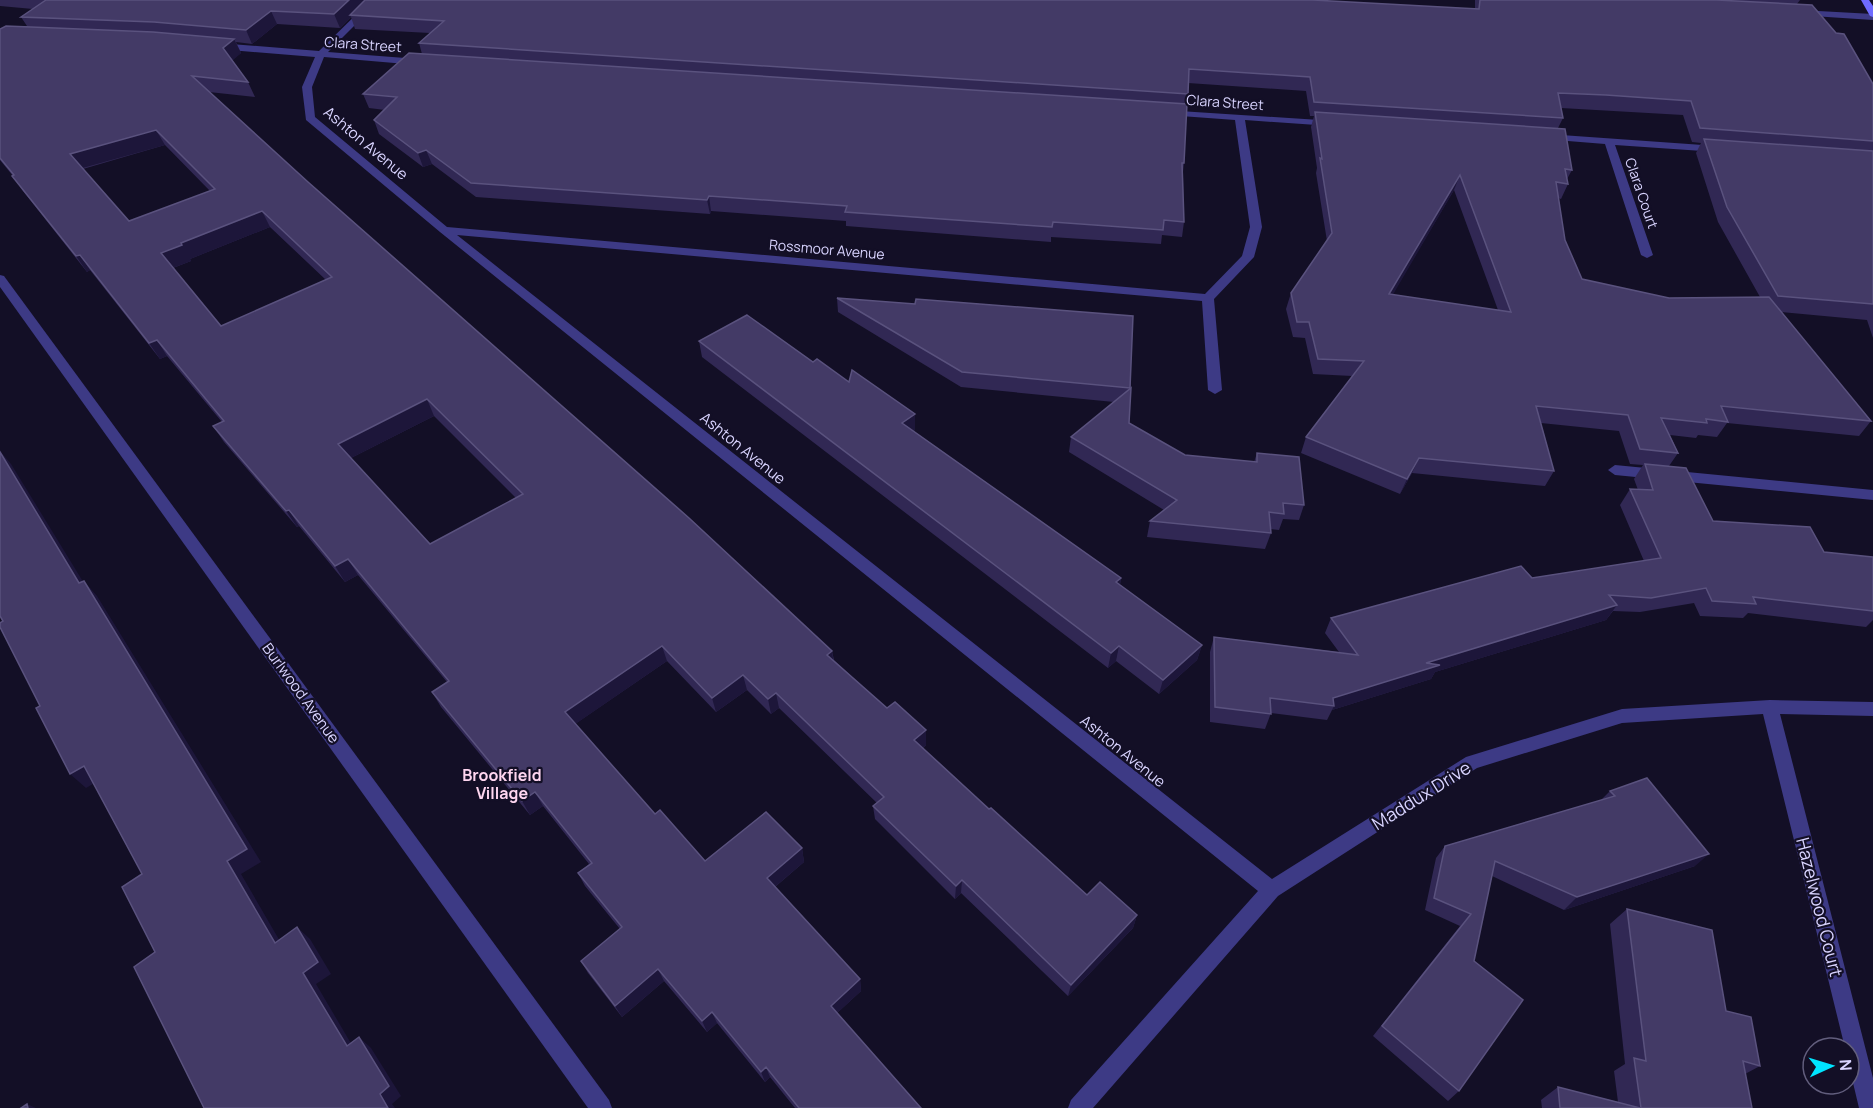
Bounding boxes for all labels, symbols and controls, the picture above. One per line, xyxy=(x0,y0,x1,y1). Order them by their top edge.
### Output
street label: Clara Street xyxy=(324,32,403,56)
street label: Clara Street xyxy=(1186,90,1265,114)
street label: Ashton Avenue xyxy=(319,101,413,185)
street label: Clara Court xyxy=(1621,155,1663,231)
street label: Rossmoor Avenue xyxy=(768,234,886,264)
street label: Ashton Avenue xyxy=(696,407,790,489)
street label: Burlwood Avenue xyxy=(257,639,345,748)
street label: Ashton Avenue xyxy=(1076,710,1170,792)
street label: Maddux Drive xyxy=(1367,755,1475,835)
district label: Brookfield Village xyxy=(462,764,542,804)
street label: Hazelwood Court xyxy=(1791,835,1849,979)
north arrow xyxy=(1801,1036,1861,1096)
text: N xyxy=(1835,1058,1857,1071)

